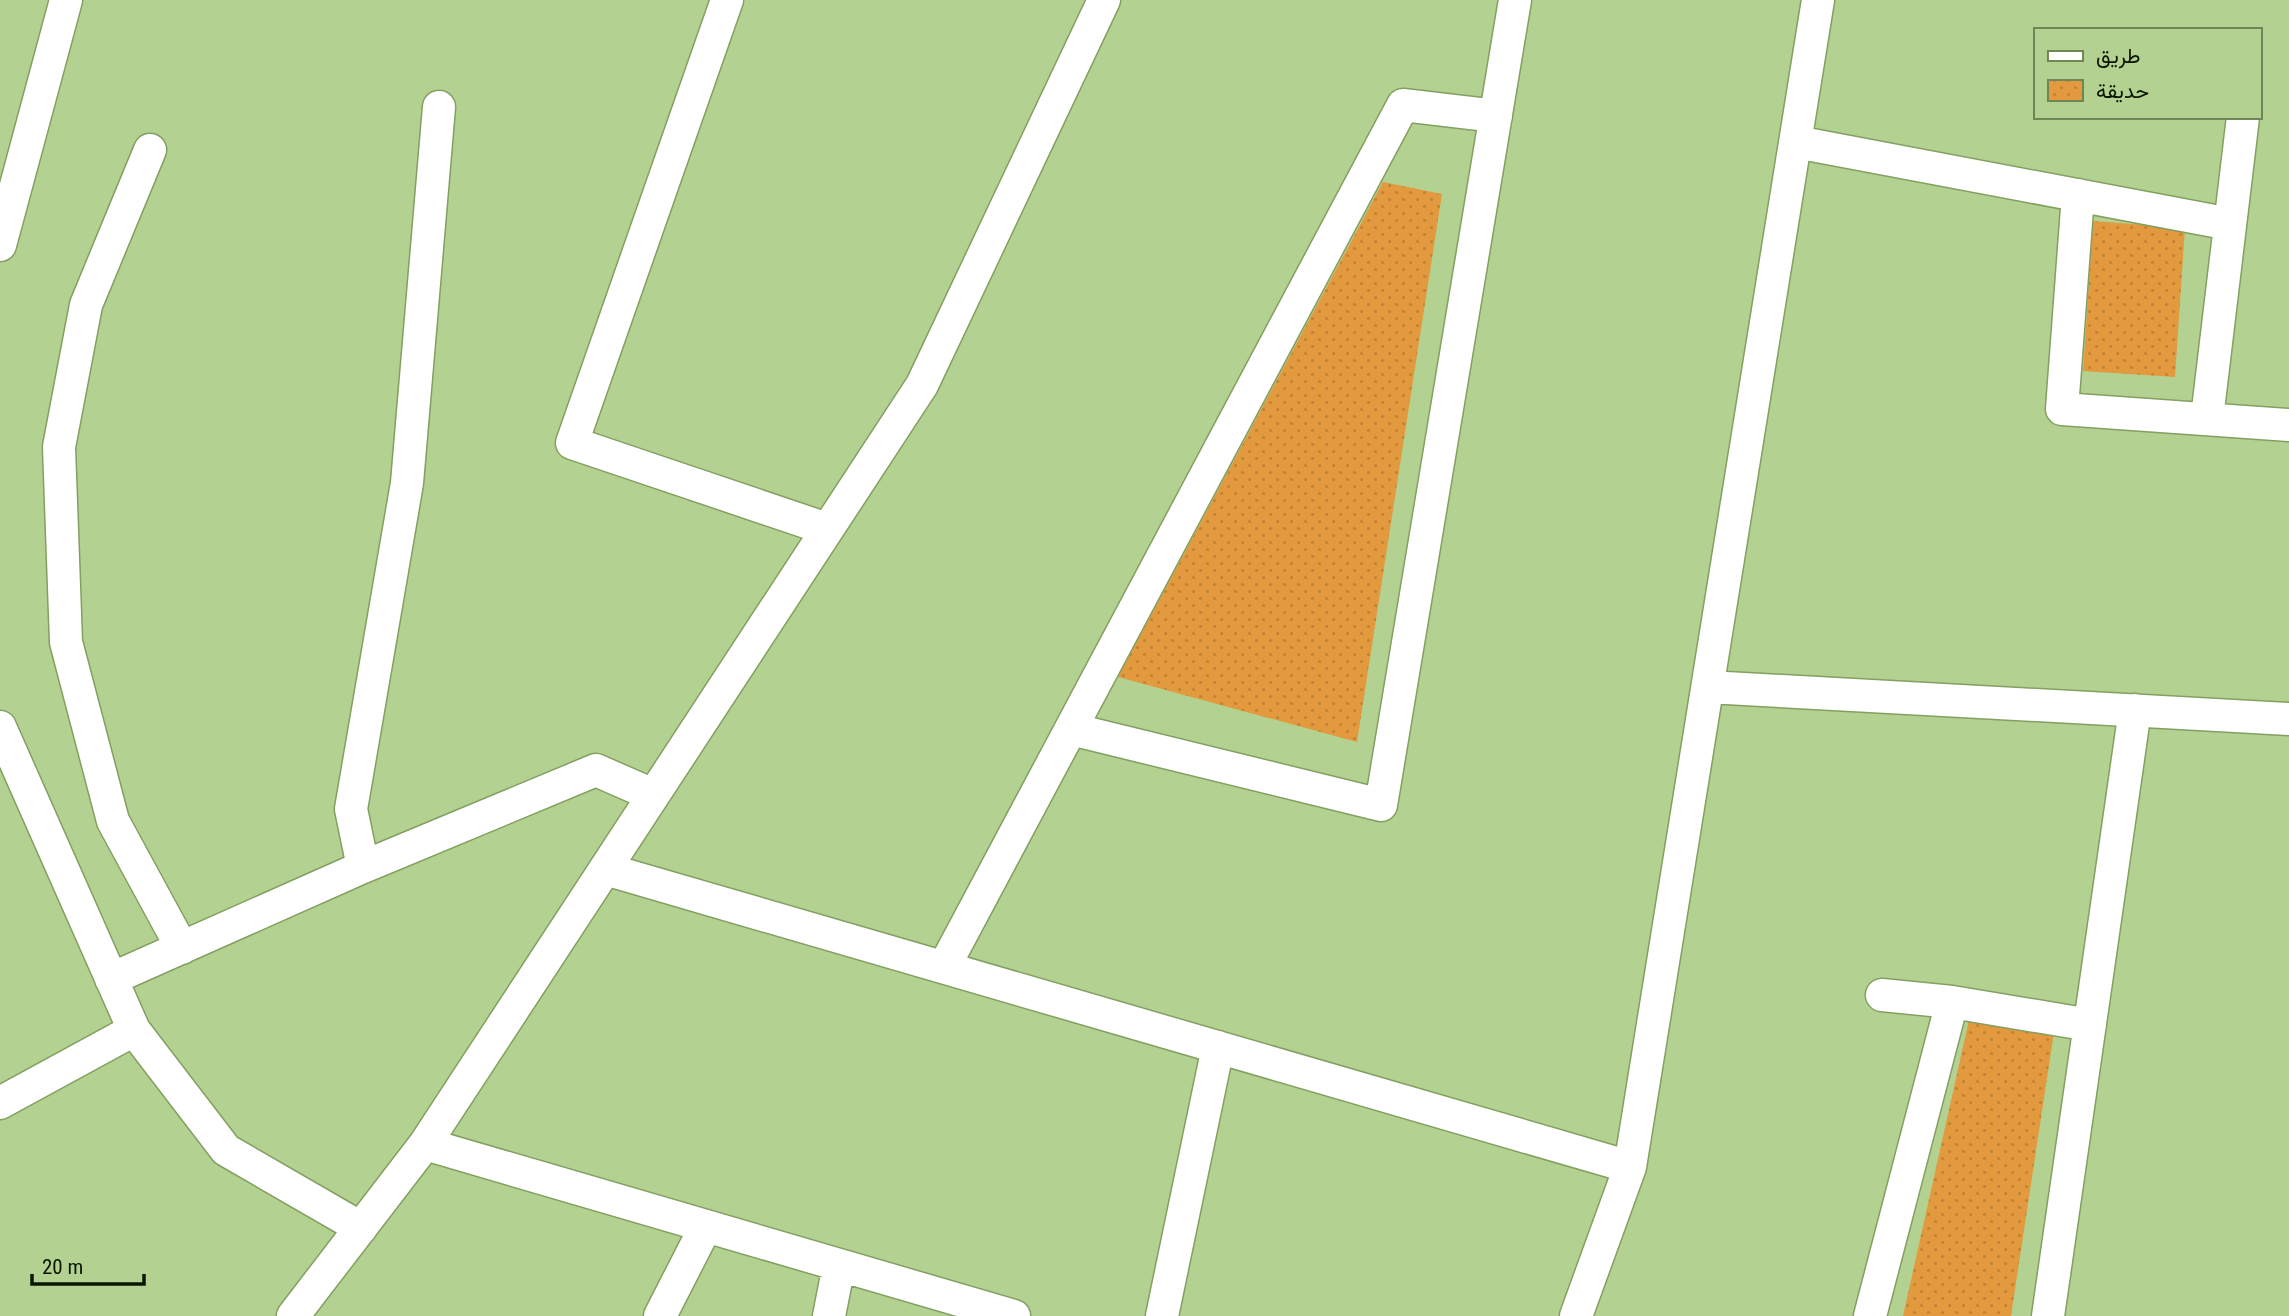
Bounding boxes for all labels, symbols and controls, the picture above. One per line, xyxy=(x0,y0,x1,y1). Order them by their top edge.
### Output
legend xyxy=(2034,28,2261,119)
text: طريق xyxy=(2096,44,2141,69)
text: حديقة xyxy=(2096,79,2149,103)
scale bar xyxy=(32,1242,144,1286)
text: 20 m xyxy=(42,1255,83,1279)

